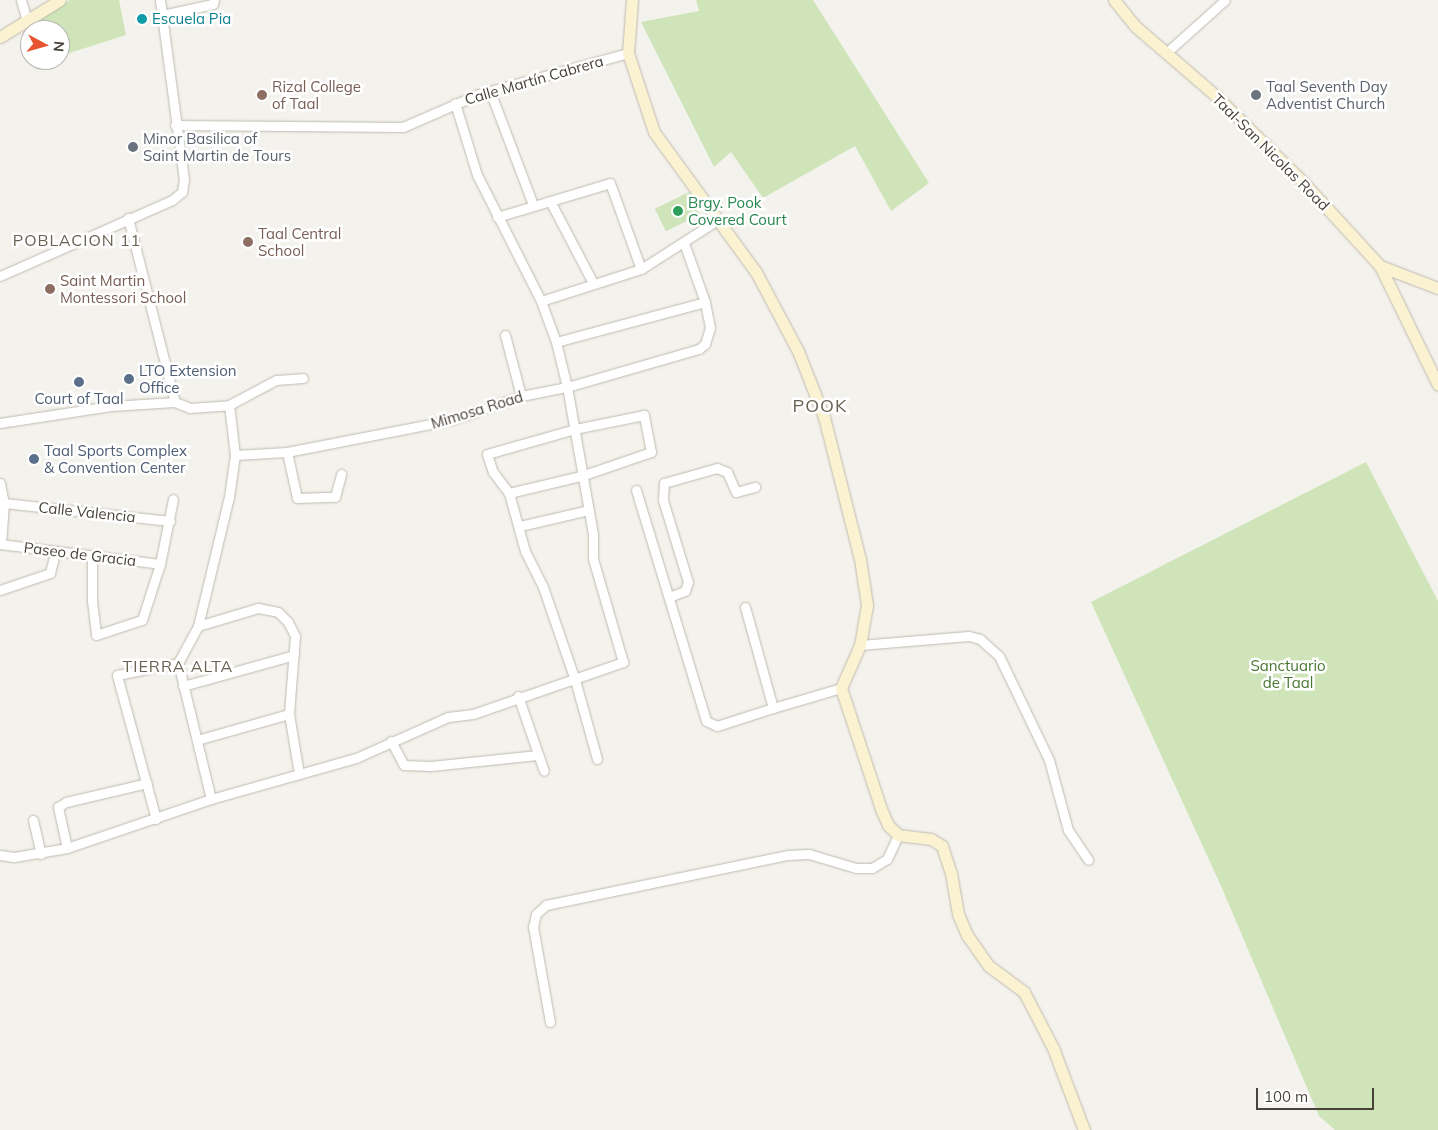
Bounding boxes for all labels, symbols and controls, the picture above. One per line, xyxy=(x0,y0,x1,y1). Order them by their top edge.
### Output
place label: Escuela Pia xyxy=(152,10,231,28)
marker: Escuela Pia xyxy=(136,13,148,25)
north arrow xyxy=(20,20,70,70)
text: N xyxy=(49,40,68,53)
street label: Calle Martín Cabrera xyxy=(463,52,605,108)
place label: Rizal College of Taal xyxy=(272,77,361,112)
place label: Taal Seventh Day Adventist Church xyxy=(1266,77,1388,112)
marker: Rizal College of Taal xyxy=(256,89,268,101)
marker: Taal Seventh Day Adventist Church xyxy=(1250,89,1262,101)
street label: Taal-San Nicolas Road xyxy=(1209,90,1333,214)
place label: Minor Basilica of Saint Martin de Tours xyxy=(143,129,291,164)
marker: Minor Basilica of Saint Martin de Tours xyxy=(127,141,139,153)
place label: Brgy. Pook Covered Court xyxy=(688,193,787,228)
marker: Brgy. Pook Covered Court xyxy=(672,205,684,217)
place label: Taal Central School xyxy=(258,224,341,259)
district label: POBLACION 11 xyxy=(11,230,143,250)
marker: Taal Central School xyxy=(242,236,254,248)
place label: Saint Martin Montessori School xyxy=(60,271,186,306)
marker: Saint Martin Montessori School xyxy=(44,283,56,295)
place label: LTO Extension Office xyxy=(139,361,236,396)
marker: LTO Extension Office xyxy=(123,373,135,385)
marker: Court of Taal xyxy=(73,376,85,388)
street label: Mimosa Road xyxy=(429,387,525,433)
place label: Court of Taal xyxy=(35,390,123,408)
district label: POOK xyxy=(792,395,848,417)
place label: Taal Sports Complex & Convention Center xyxy=(44,441,187,476)
marker: Taal Sports Complex & Convention Center xyxy=(28,453,40,465)
street label: Calle Valencia xyxy=(38,498,136,526)
street label: Paseo de Gracia xyxy=(23,538,137,570)
district label: TIERRA ALTA xyxy=(121,656,235,676)
park label: Sanctuario de Taal xyxy=(1250,656,1326,691)
scale bar xyxy=(1258,1078,1376,1110)
text: 100 m xyxy=(1264,1087,1308,1106)

